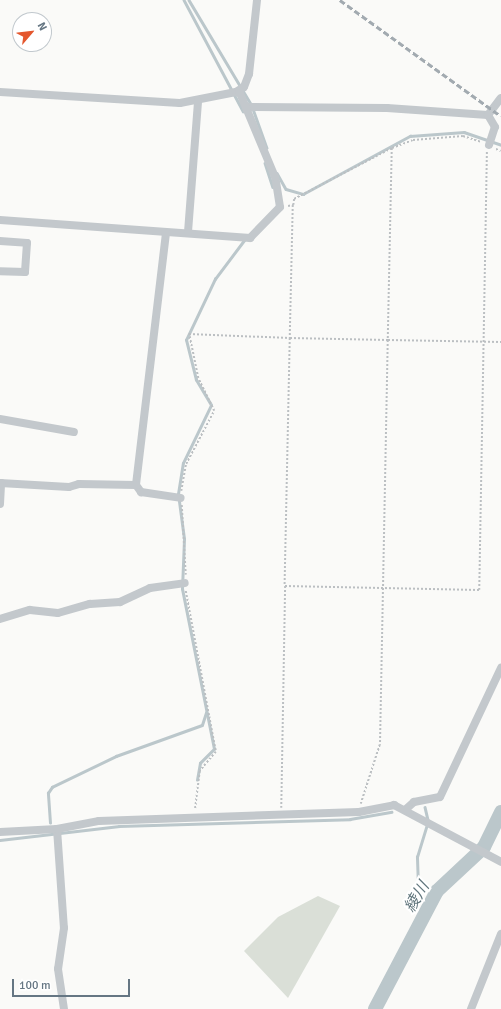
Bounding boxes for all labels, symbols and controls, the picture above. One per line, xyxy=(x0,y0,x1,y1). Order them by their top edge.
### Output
north arrow xyxy=(12,12,52,52)
text: N xyxy=(35,20,50,33)
water label: 綾川 xyxy=(401,878,433,916)
scale bar xyxy=(14,971,132,997)
text: 100 m xyxy=(19,978,51,993)

